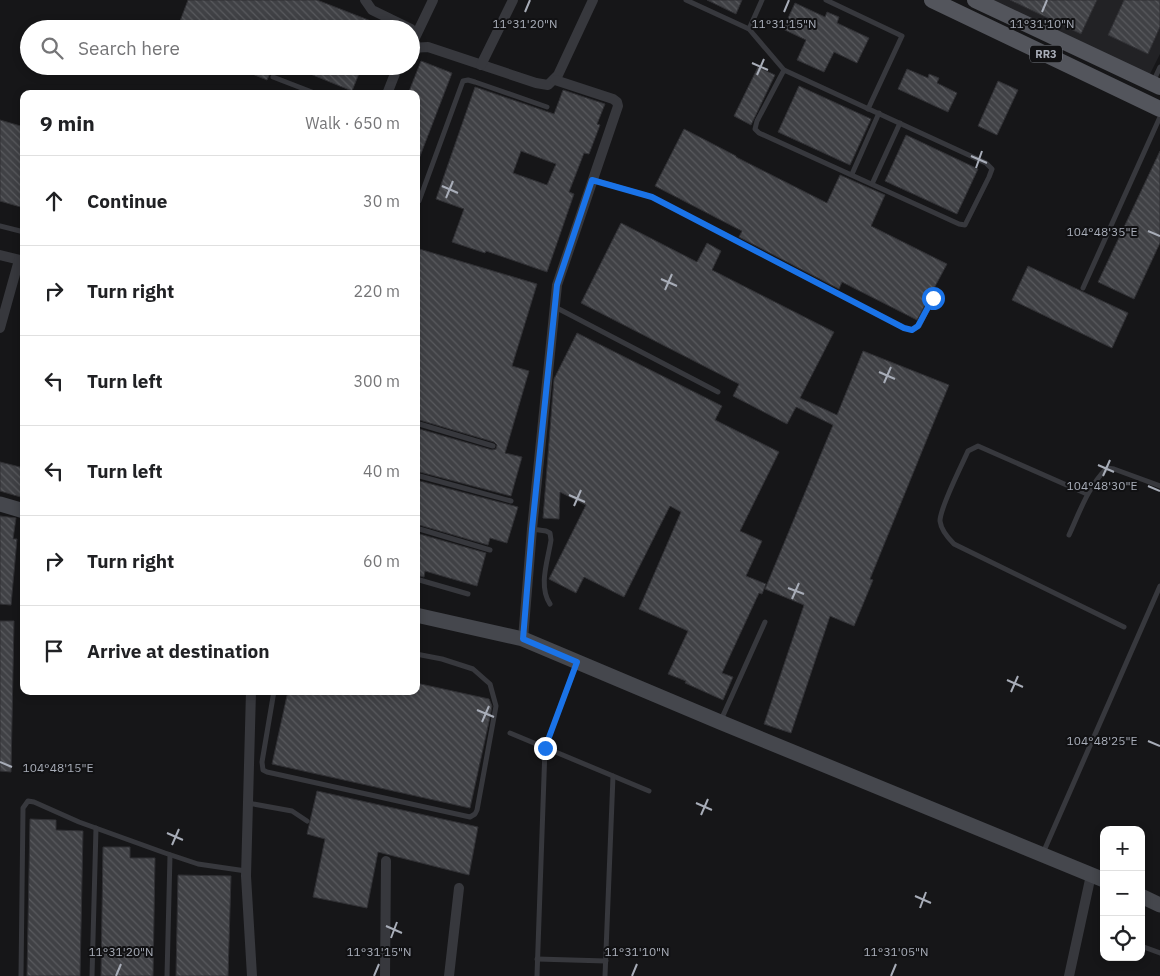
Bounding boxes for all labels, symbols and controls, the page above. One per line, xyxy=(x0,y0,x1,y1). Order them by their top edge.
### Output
text: 11°31'20"N xyxy=(492,16,558,31)
text: 11°31'15"N xyxy=(751,16,817,31)
text: 11°31'10"N xyxy=(1009,16,1075,31)
search box xyxy=(20,20,420,75)
icon: search xyxy=(38,34,66,62)
text: Search here xyxy=(78,36,180,60)
road number: RR3 xyxy=(1030,46,1062,62)
text: 9 min xyxy=(40,109,95,137)
text: Walk · 650 m xyxy=(305,113,400,133)
icon: ahead xyxy=(40,187,68,215)
text: Continue xyxy=(87,189,167,213)
text: 30 m xyxy=(363,191,400,211)
text: 104°48'35"E xyxy=(1067,224,1137,239)
icon: right xyxy=(40,277,68,305)
text: Turn right xyxy=(87,279,174,303)
text: 220 m xyxy=(353,281,400,301)
route start xyxy=(922,287,945,310)
icon: left xyxy=(40,367,68,395)
text: Turn left xyxy=(87,369,163,393)
text: 300 m xyxy=(353,371,400,391)
icon: left xyxy=(40,457,68,485)
text: Turn left xyxy=(87,459,163,483)
text: 40 m xyxy=(363,461,400,481)
text: 104°48'30"E xyxy=(1067,478,1137,493)
icon: right xyxy=(40,547,68,575)
text: Turn right xyxy=(87,549,174,573)
text: 60 m xyxy=(363,551,400,571)
icon: arrive xyxy=(40,637,68,665)
text: Arrive at destination xyxy=(87,639,270,663)
text: 104°48'25"E xyxy=(1067,733,1137,748)
route end xyxy=(534,737,557,760)
text: 104°48'15"E xyxy=(23,760,93,775)
map controls xyxy=(1100,826,1145,961)
button: + xyxy=(1100,826,1145,871)
button: − xyxy=(1100,871,1145,916)
button: locate xyxy=(1100,916,1145,961)
text: 11°31'20"N xyxy=(88,944,154,959)
text: 11°31'15"N xyxy=(346,944,412,959)
text: 11°31'10"N xyxy=(604,944,670,959)
text: 11°31'05"N xyxy=(863,944,929,959)

